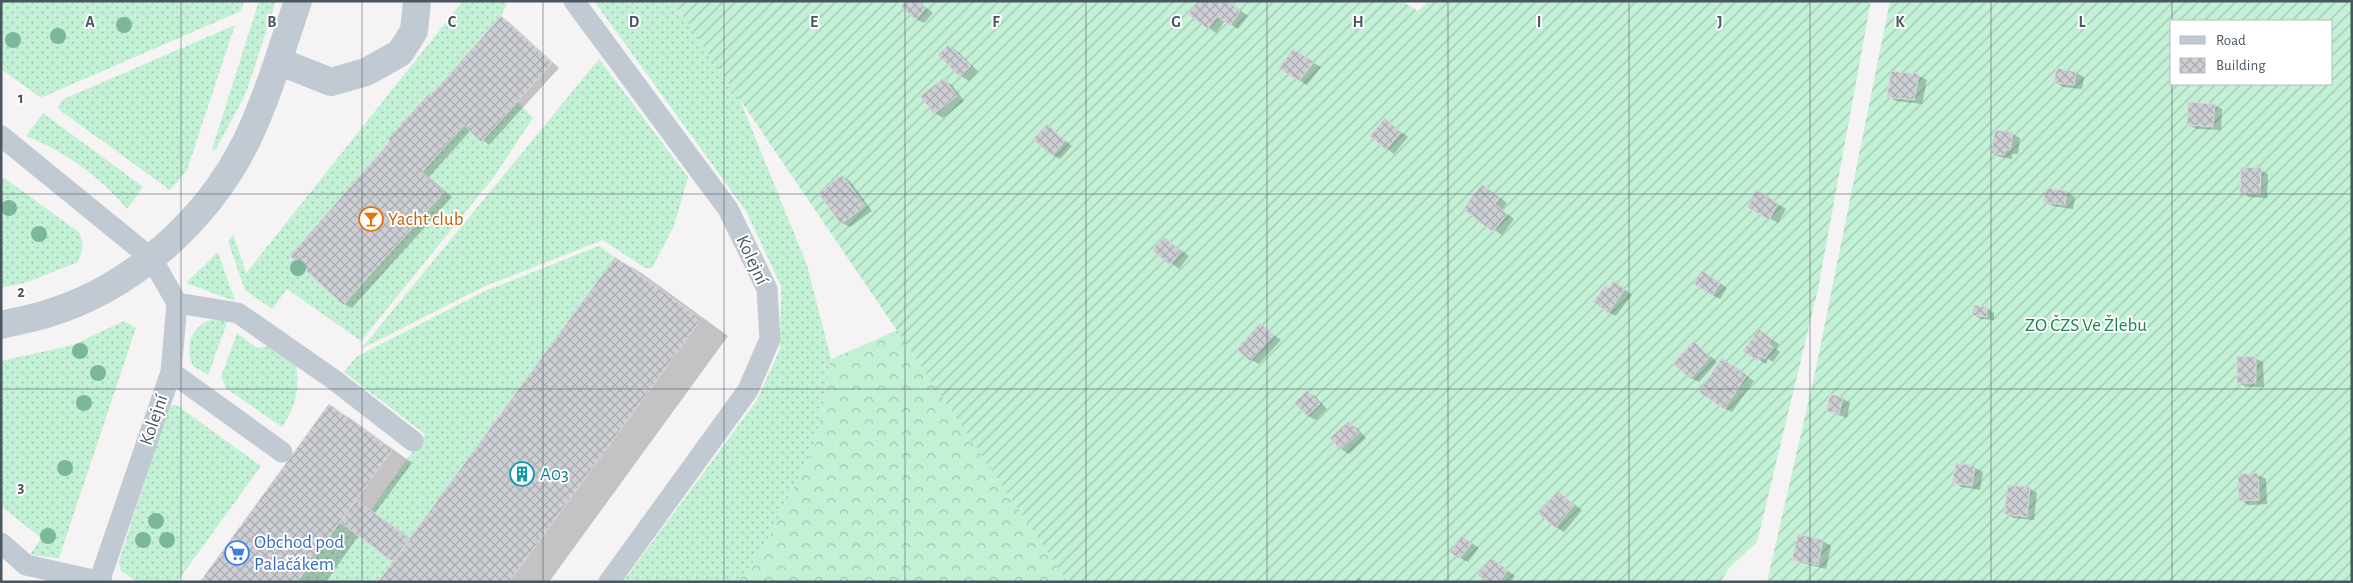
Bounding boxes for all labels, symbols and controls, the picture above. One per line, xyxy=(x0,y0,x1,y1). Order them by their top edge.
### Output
text: A xyxy=(85,14,95,30)
text: B xyxy=(267,14,277,30)
text: C xyxy=(448,14,457,30)
text: D xyxy=(629,14,640,30)
text: E xyxy=(810,14,818,30)
text: F xyxy=(992,14,1000,30)
text: G xyxy=(1171,14,1181,30)
text: H xyxy=(1352,14,1364,30)
text: I xyxy=(1537,14,1541,30)
text: J xyxy=(1717,14,1723,30)
text: K xyxy=(1895,14,1905,30)
text: L xyxy=(2079,14,2086,30)
legend xyxy=(2170,20,2333,85)
text: Road xyxy=(2216,33,2246,48)
text: Building xyxy=(2216,58,2266,73)
text: 1 xyxy=(18,90,24,106)
bar icon: Yacht club xyxy=(358,206,384,232)
place label: Yacht club xyxy=(388,210,463,229)
street label: Kolejní xyxy=(732,232,772,288)
text: 2 xyxy=(17,284,25,300)
park label: ZO ČZS Ve Žlebu xyxy=(2025,314,2147,335)
street label: Kolejní xyxy=(137,392,172,448)
building icon: A03 xyxy=(509,461,535,487)
place label: A03 xyxy=(540,465,569,484)
text: 3 xyxy=(18,479,25,495)
place label: Obchod pod Palačákem xyxy=(254,533,344,574)
supermarket icon: Obchod pod Palačákem xyxy=(224,540,250,566)

